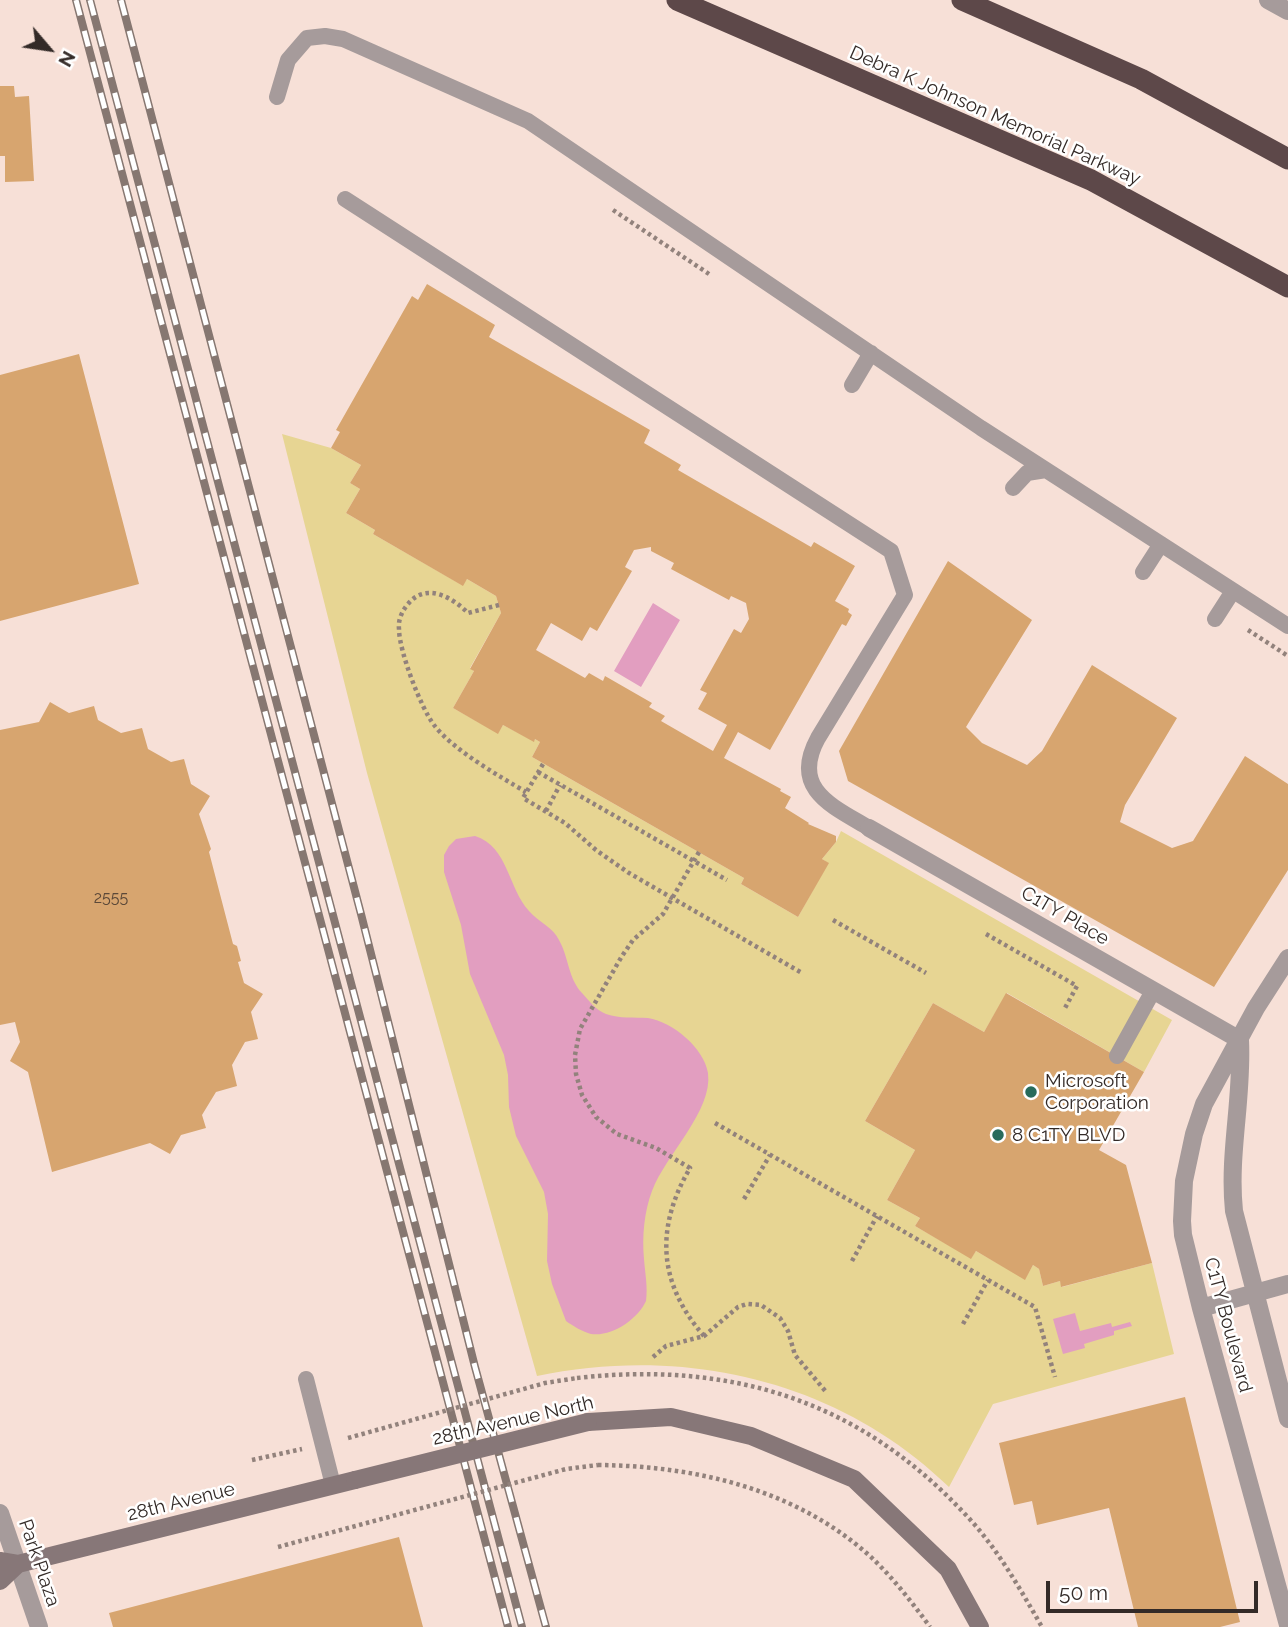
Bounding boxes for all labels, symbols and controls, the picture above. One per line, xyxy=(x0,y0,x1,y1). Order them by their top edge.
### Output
north arrow xyxy=(14,14,84,84)
street label: Debra K Johnson Memorial Parkway xyxy=(846,41,1144,191)
text: N xyxy=(54,48,81,71)
street label: C1TY Place xyxy=(1017,882,1113,950)
house number: 2555 xyxy=(94,888,128,908)
place label: Microsoft Corporation xyxy=(1045,1070,1149,1114)
marker: Microsoft Corporation xyxy=(1023,1084,1039,1100)
place label: 8 C1TY BLVD xyxy=(1012,1124,1125,1146)
marker: 8 C1TY BLVD xyxy=(990,1127,1006,1143)
street label: C1TY Boulevard xyxy=(1199,1255,1257,1395)
street label: 28th Avenue North xyxy=(430,1391,596,1451)
street label: 28th Avenue xyxy=(125,1478,237,1526)
street label: Park Plaza xyxy=(13,1516,65,1610)
scale bar xyxy=(1050,1568,1262,1612)
text: 50 m xyxy=(1059,1580,1108,1605)

